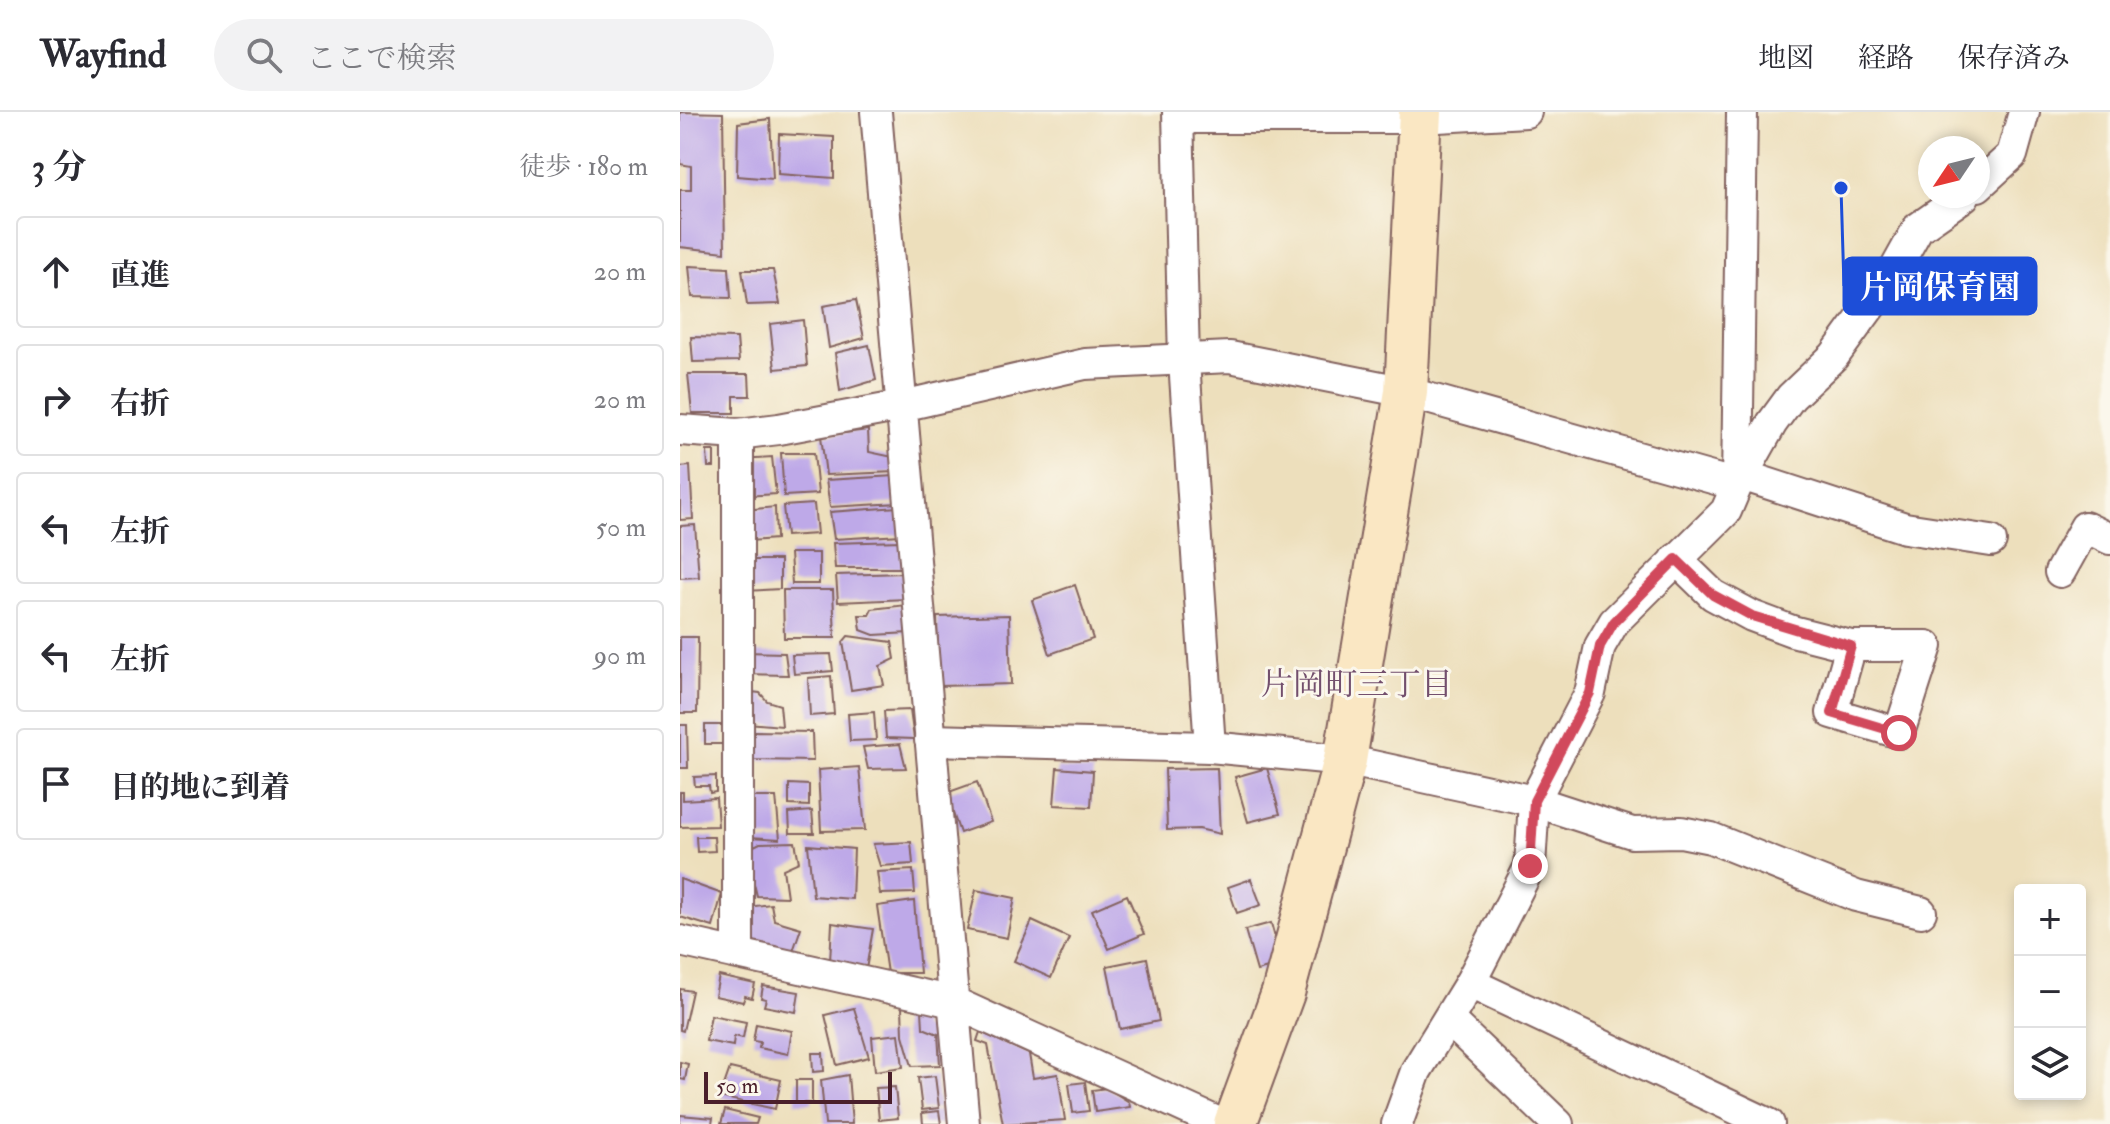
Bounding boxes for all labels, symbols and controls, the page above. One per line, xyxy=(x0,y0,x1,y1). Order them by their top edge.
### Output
search box xyxy=(214,19,774,91)
text: Wayfind xyxy=(40,31,166,79)
icon: search xyxy=(242,33,286,77)
text: ここで検索 xyxy=(306,40,456,77)
text: 地図 xyxy=(1758,41,1814,76)
text: 経路 xyxy=(1858,41,1914,76)
text: 保存済み xyxy=(1958,41,2070,76)
north arrow xyxy=(1918,136,1990,208)
text: 3 分 xyxy=(32,146,86,189)
text: 徒歩 · 180 m xyxy=(519,151,648,183)
icon: ahead xyxy=(34,250,78,294)
text: 20 m xyxy=(594,256,646,288)
text: 直進 xyxy=(110,257,170,294)
callout: 片岡保育園 xyxy=(1844,258,2036,314)
text: 片岡保育園 xyxy=(1860,268,2020,308)
icon: right xyxy=(34,378,78,422)
text: 20 m xyxy=(594,384,646,416)
text: 右折 xyxy=(110,385,170,422)
icon: left xyxy=(34,506,78,550)
text: 50 m xyxy=(596,512,646,544)
text: 左折 xyxy=(110,513,170,550)
icon: left xyxy=(34,634,78,678)
text: 90 m xyxy=(594,640,646,672)
text: 左折 xyxy=(110,641,170,678)
district label: 片岡町三丁目 xyxy=(1261,665,1453,705)
route start xyxy=(1881,715,1917,751)
icon: arrive xyxy=(34,762,78,806)
text: 目的地に到着 xyxy=(110,769,290,806)
route end xyxy=(1512,848,1548,884)
map controls xyxy=(2014,884,2086,1100)
button: + xyxy=(2014,884,2086,956)
button: − xyxy=(2014,956,2086,1028)
button: layers xyxy=(2014,1028,2086,1100)
scale bar xyxy=(704,1068,892,1104)
text: 50 m xyxy=(716,1072,758,1100)

